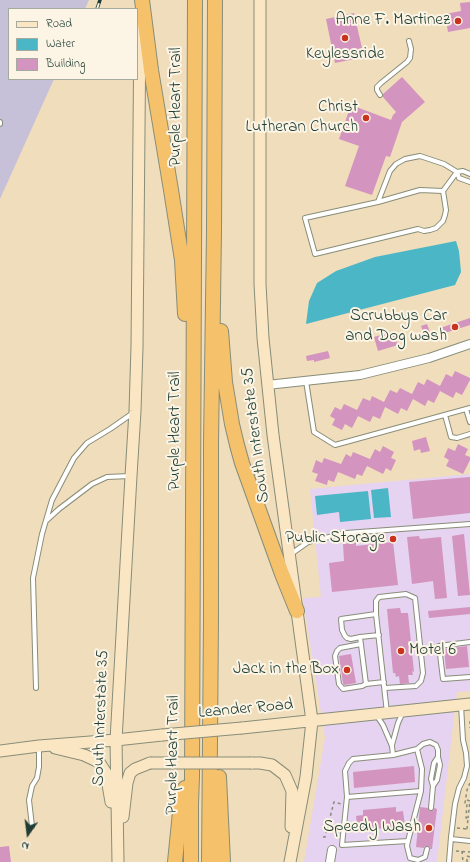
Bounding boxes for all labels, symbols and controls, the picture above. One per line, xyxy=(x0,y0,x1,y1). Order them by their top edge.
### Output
legend xyxy=(8,8,138,80)
place label: Anne F. Martinez xyxy=(336,11,450,31)
text: Road xyxy=(46,15,72,33)
marker: Anne F. Martinez xyxy=(453,16,463,26)
marker: Keylessride xyxy=(340,33,350,43)
text: Water xyxy=(46,35,75,53)
place label: Keylessride xyxy=(306,45,384,65)
street label: Purple Heart Trail xyxy=(167,47,187,167)
text: Building xyxy=(46,55,85,73)
place label: Christ Lutheran Church xyxy=(246,98,358,138)
marker: Christ Lutheran Church xyxy=(361,113,371,123)
place label: Scrubbys Car and Dog wash xyxy=(345,307,447,347)
marker: Scrubbys Car and Dog wash xyxy=(450,322,460,332)
street label: South Interstate 35 xyxy=(239,366,275,504)
street label: Purple Heart Trail xyxy=(166,371,186,491)
place label: Public Storage xyxy=(285,529,385,549)
marker: Public Storage xyxy=(388,534,398,544)
place label: Motel 6 xyxy=(409,641,456,661)
marker: Motel 6 xyxy=(396,646,406,656)
street label: South Interstate 35 xyxy=(89,650,115,786)
place label: Jack in the Box xyxy=(233,660,339,680)
marker: Jack in the Box xyxy=(342,665,352,675)
street label: Purple Heart Trail xyxy=(163,695,185,815)
street label: Leander Road xyxy=(198,696,294,724)
north arrow xyxy=(8,814,48,854)
place label: Speedy Wash xyxy=(323,818,421,838)
marker: Speedy Wash xyxy=(424,823,434,833)
text: N xyxy=(20,837,31,854)

